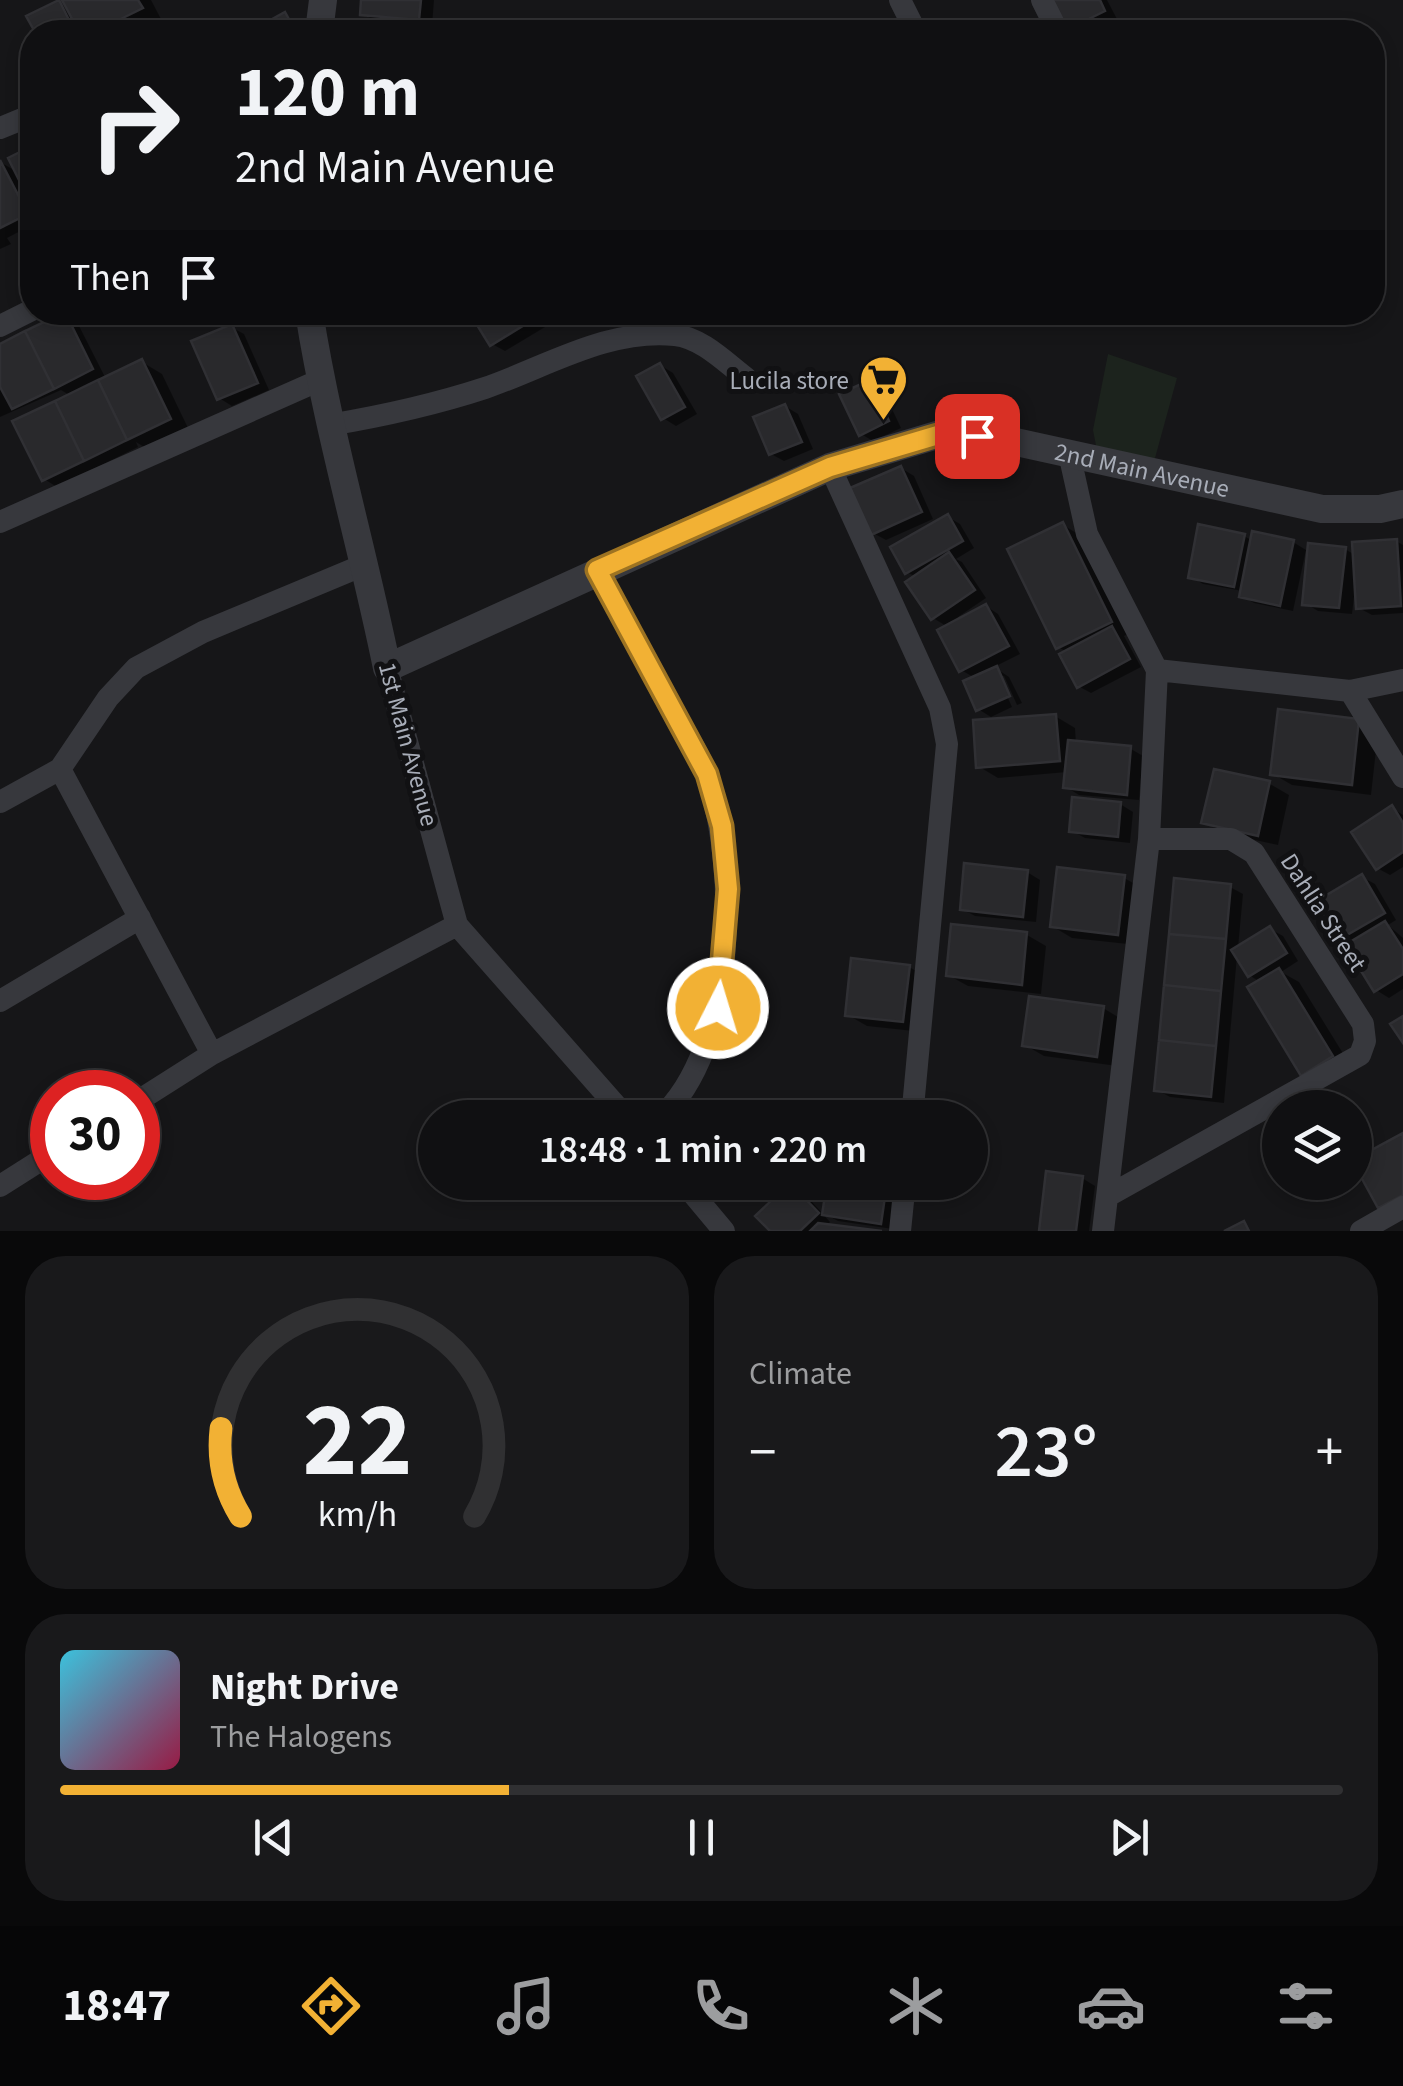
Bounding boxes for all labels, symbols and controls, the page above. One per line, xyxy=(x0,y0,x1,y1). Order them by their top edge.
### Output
text: 120 m xyxy=(235,43,420,143)
icon: right xyxy=(70,60,200,190)
text: 2nd Main Avenue xyxy=(235,136,555,200)
icon: arrive xyxy=(171,250,226,305)
text: Then xyxy=(70,251,151,305)
supermarket icon: Lucila store xyxy=(858,354,910,422)
place label: Lucila store xyxy=(730,363,849,399)
pin xyxy=(935,394,1020,479)
icon: arrive xyxy=(950,409,1005,464)
street label: 2nd Main Avenue xyxy=(1051,434,1233,507)
street label: 1st Main Avenue xyxy=(369,658,447,830)
street label: Dahlia Street xyxy=(1271,846,1375,979)
position arrow xyxy=(666,956,770,1060)
speed limit sign: 30 xyxy=(30,1070,160,1200)
map controls xyxy=(1262,1090,1372,1200)
button: layers xyxy=(1262,1090,1372,1200)
text: 18:48 · 1 min · 220 m xyxy=(539,1123,867,1177)
text: Climate xyxy=(749,1351,852,1397)
text: 22 xyxy=(302,1368,412,1516)
text: 23° xyxy=(994,1399,1098,1506)
text: − xyxy=(749,1414,776,1492)
text: + xyxy=(1316,1414,1343,1492)
text: km/h xyxy=(317,1489,397,1540)
text: Night Drive xyxy=(210,1660,399,1714)
text: The Halogens xyxy=(210,1714,392,1760)
icon: previous xyxy=(246,1810,301,1865)
icon: pause xyxy=(674,1810,729,1865)
icon: next xyxy=(1102,1810,1157,1865)
icon: directions xyxy=(296,1971,366,2041)
icon: music xyxy=(491,1971,561,2041)
icon: phone xyxy=(686,1971,756,2041)
icon: climate xyxy=(881,1971,951,2041)
icon: car xyxy=(1076,1971,1146,2041)
icon: filters xyxy=(1271,1971,1341,2041)
text: 18:47 xyxy=(62,1974,171,2038)

